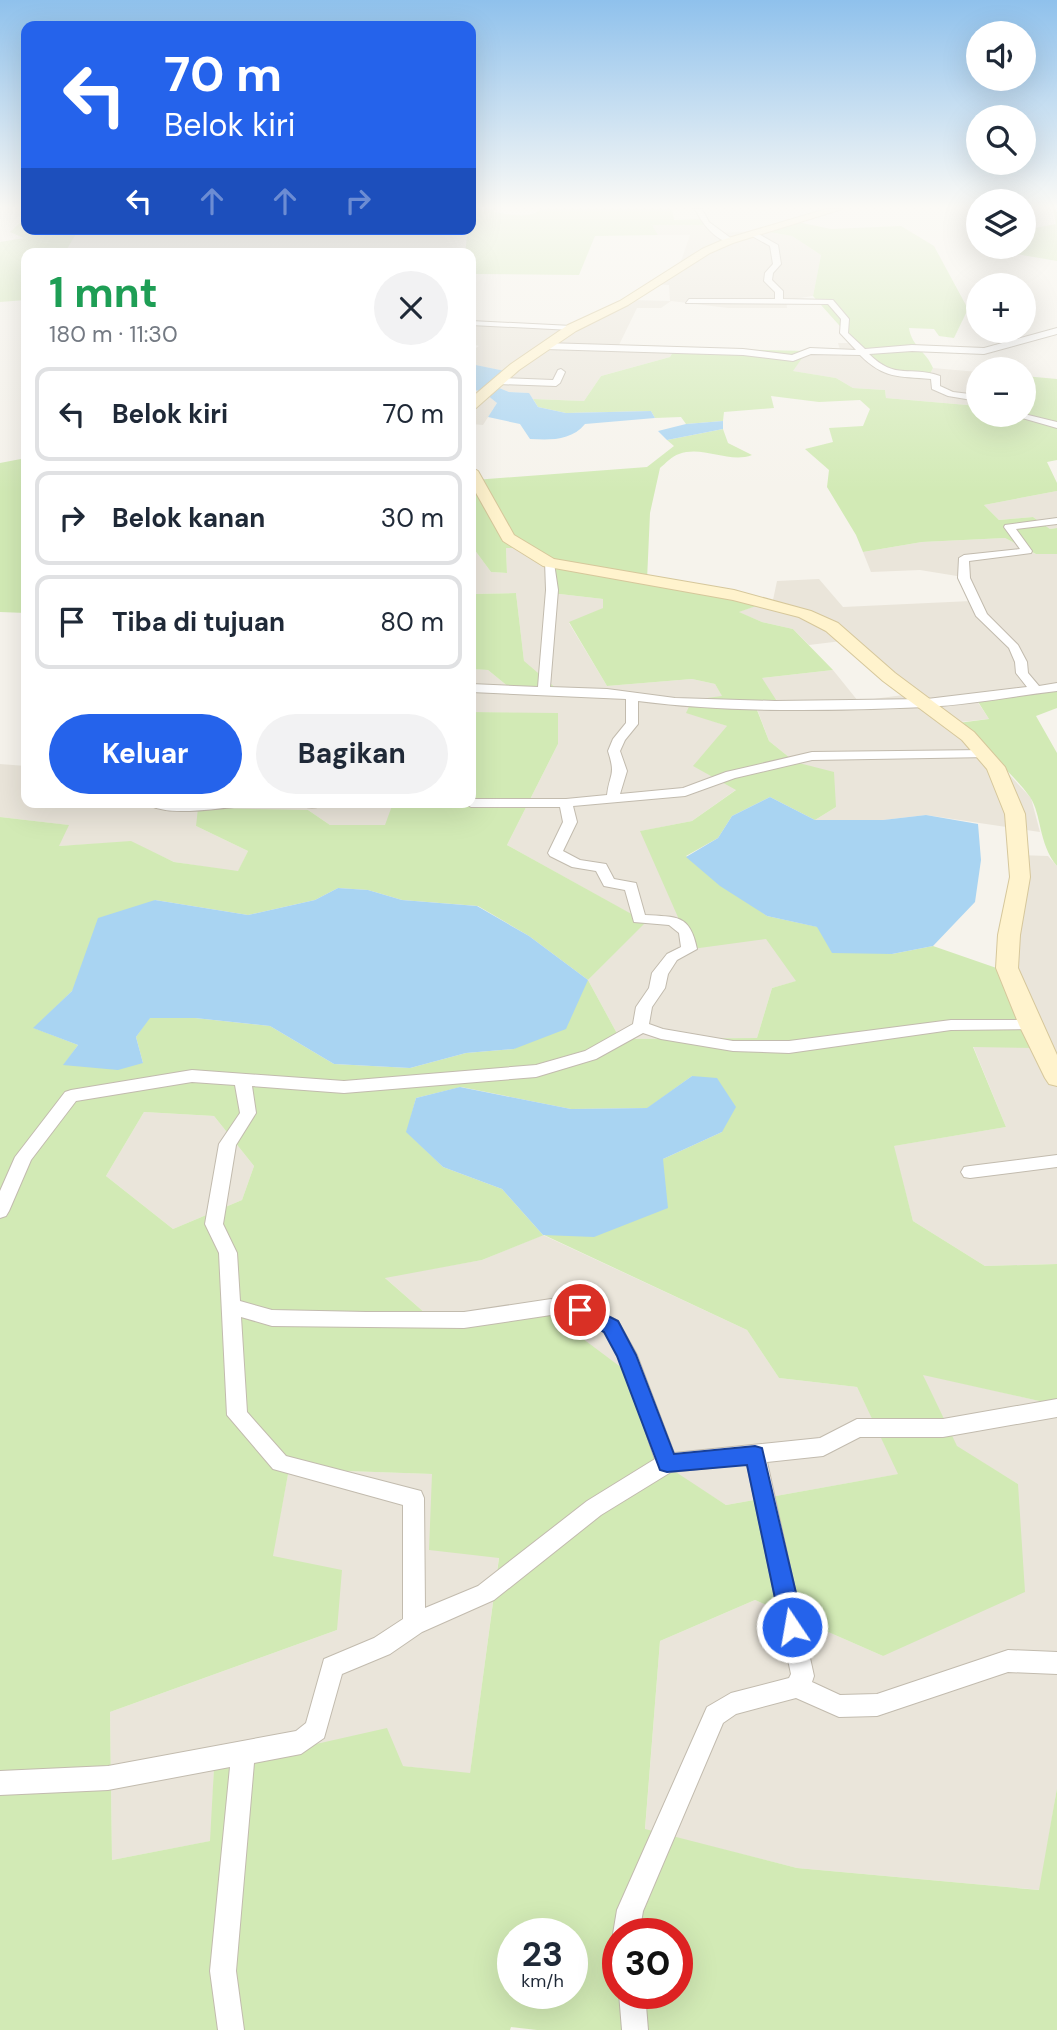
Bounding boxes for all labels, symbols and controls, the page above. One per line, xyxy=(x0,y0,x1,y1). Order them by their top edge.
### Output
map controls xyxy=(966,21,1036,427)
button: sound xyxy=(966,21,1036,91)
text: 70 m xyxy=(164,42,282,106)
icon: left xyxy=(49,49,140,140)
text: Belok kiri xyxy=(164,104,296,146)
button: search xyxy=(966,105,1036,175)
icon: left xyxy=(120,182,158,220)
icon: ahead xyxy=(193,182,231,220)
icon: ahead xyxy=(266,182,304,220)
icon: right xyxy=(339,182,377,220)
button: layers xyxy=(966,189,1036,259)
text: 1 mnt xyxy=(49,265,158,320)
button: close xyxy=(374,271,448,345)
button: + xyxy=(966,273,1036,343)
text: 180 m · 11:30 xyxy=(49,319,178,349)
button: − xyxy=(966,357,1036,427)
icon: left xyxy=(53,395,91,433)
text: Belok kiri xyxy=(112,397,228,431)
text: 70 m xyxy=(383,397,444,431)
icon: right xyxy=(53,499,91,537)
text: Belok kanan xyxy=(112,501,265,535)
text: 30 m xyxy=(381,501,444,535)
icon: arrive xyxy=(53,603,91,641)
text: Tiba di tujuan xyxy=(112,605,285,639)
text: 80 m xyxy=(380,605,444,639)
button: Keluar xyxy=(49,714,242,794)
button: Bagikan xyxy=(256,714,448,794)
pin xyxy=(550,1280,610,1340)
icon: arrive xyxy=(561,1291,599,1329)
position arrow xyxy=(755,1590,829,1664)
speed limit sign: 30 xyxy=(602,1918,693,2009)
text: 23 xyxy=(522,1931,563,1977)
text: km/h xyxy=(521,1969,564,1993)

